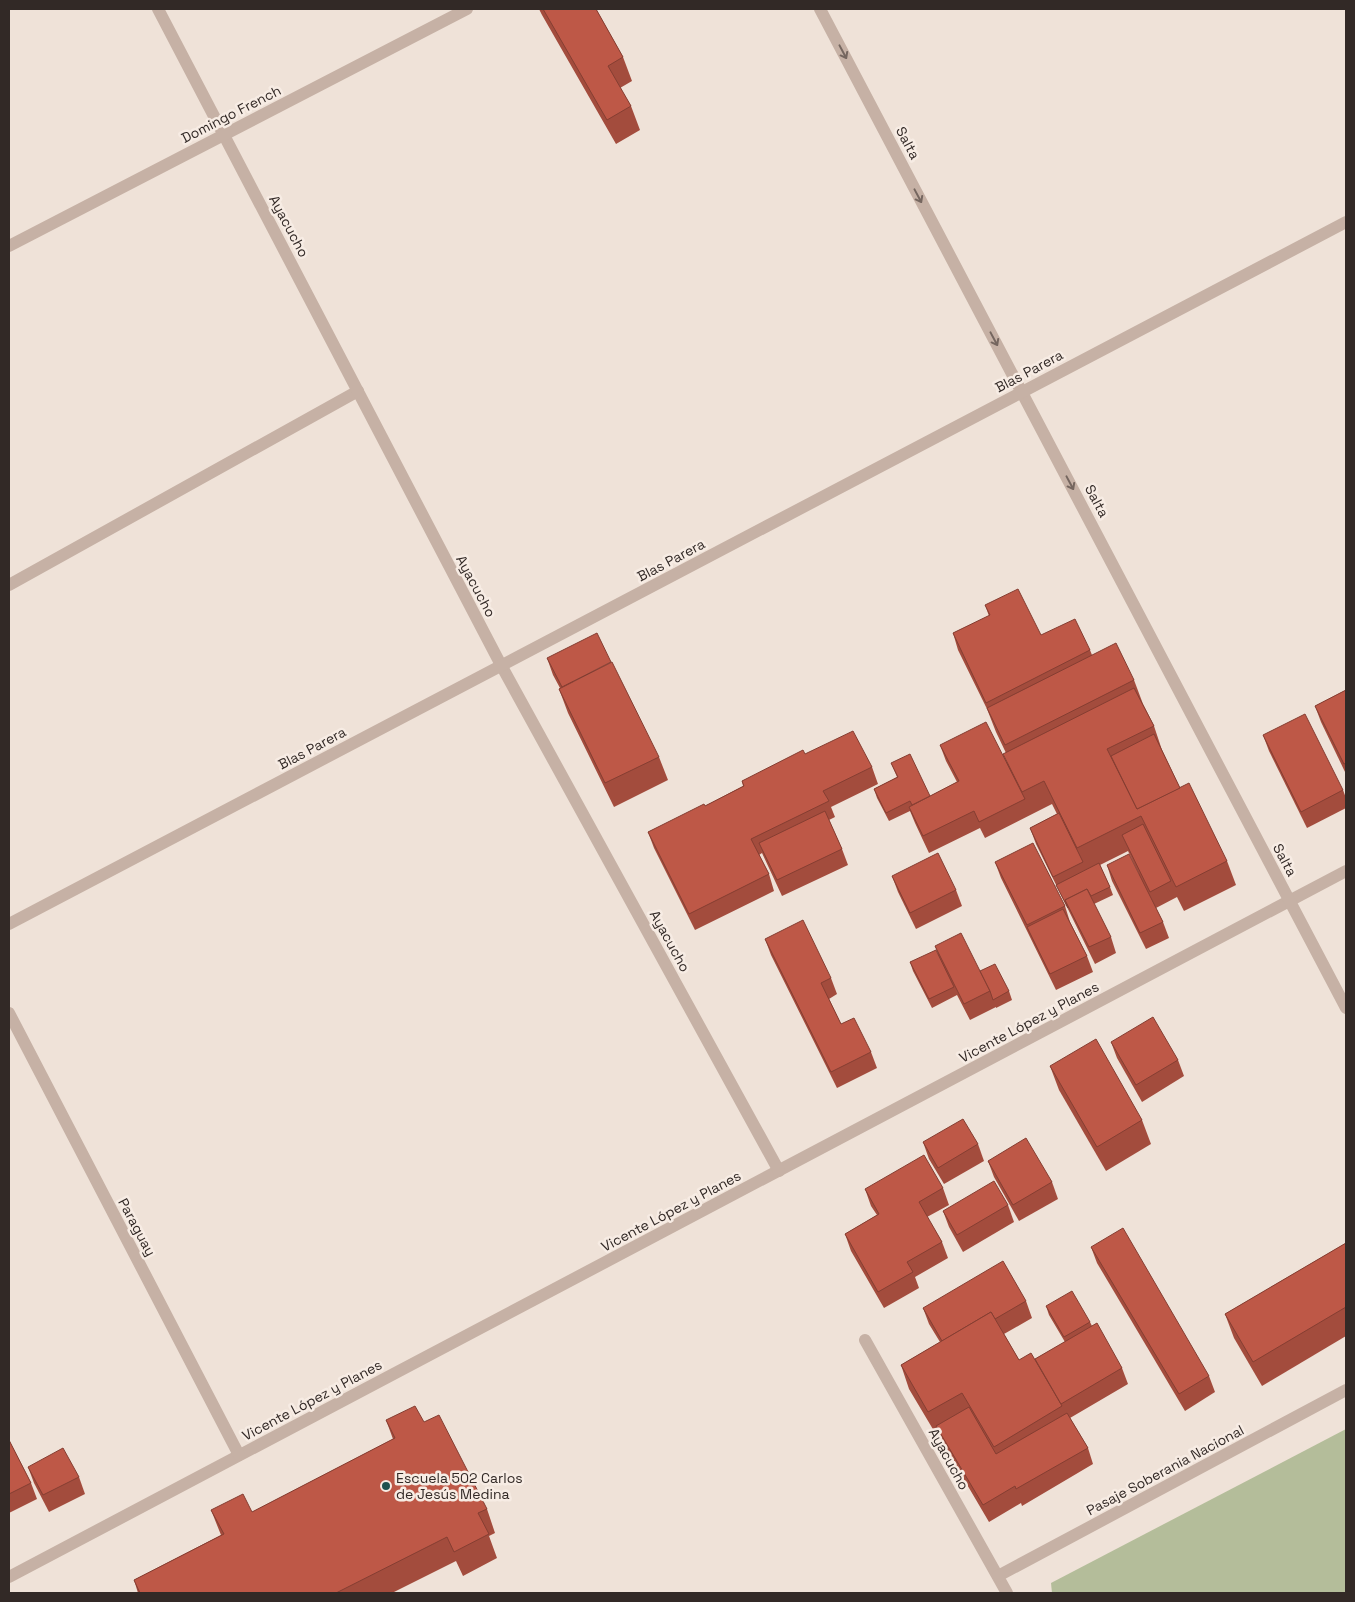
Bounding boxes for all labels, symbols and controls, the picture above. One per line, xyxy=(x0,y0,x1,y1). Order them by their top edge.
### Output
one-way arrow xyxy=(839,44,848,59)
street label: Domingo French xyxy=(178,81,284,147)
street label: Salta xyxy=(892,124,924,162)
one-way arrow xyxy=(914,188,924,202)
street label: Ayacucho xyxy=(265,192,313,260)
one-way arrow xyxy=(989,332,999,347)
street label: Blas Parera xyxy=(992,346,1066,396)
one-way arrow xyxy=(1066,475,1075,490)
street label: Salta xyxy=(1081,482,1113,520)
street label: Blas Parera xyxy=(634,535,708,585)
street label: Ayacucho xyxy=(452,552,500,620)
street label: Blas Parera xyxy=(275,723,349,773)
street label: Salta xyxy=(1269,841,1301,879)
street label: Ayacucho xyxy=(646,907,694,975)
street label: Vicente López y Planes xyxy=(956,978,1102,1066)
street label: Vicente López y Planes xyxy=(598,1167,744,1255)
street label: Paraguay xyxy=(114,1195,160,1259)
street label: Vicente López y Planes xyxy=(239,1356,385,1444)
street label: Pasaje Soberania Nacional xyxy=(1083,1421,1247,1519)
street label: Ayacucho xyxy=(925,1425,973,1493)
place label: Escuela 502 Carlos de Jesús Medina xyxy=(396,1469,523,1503)
marker: Escuela 502 Carlos de Jesús Medina xyxy=(380,1480,392,1492)

